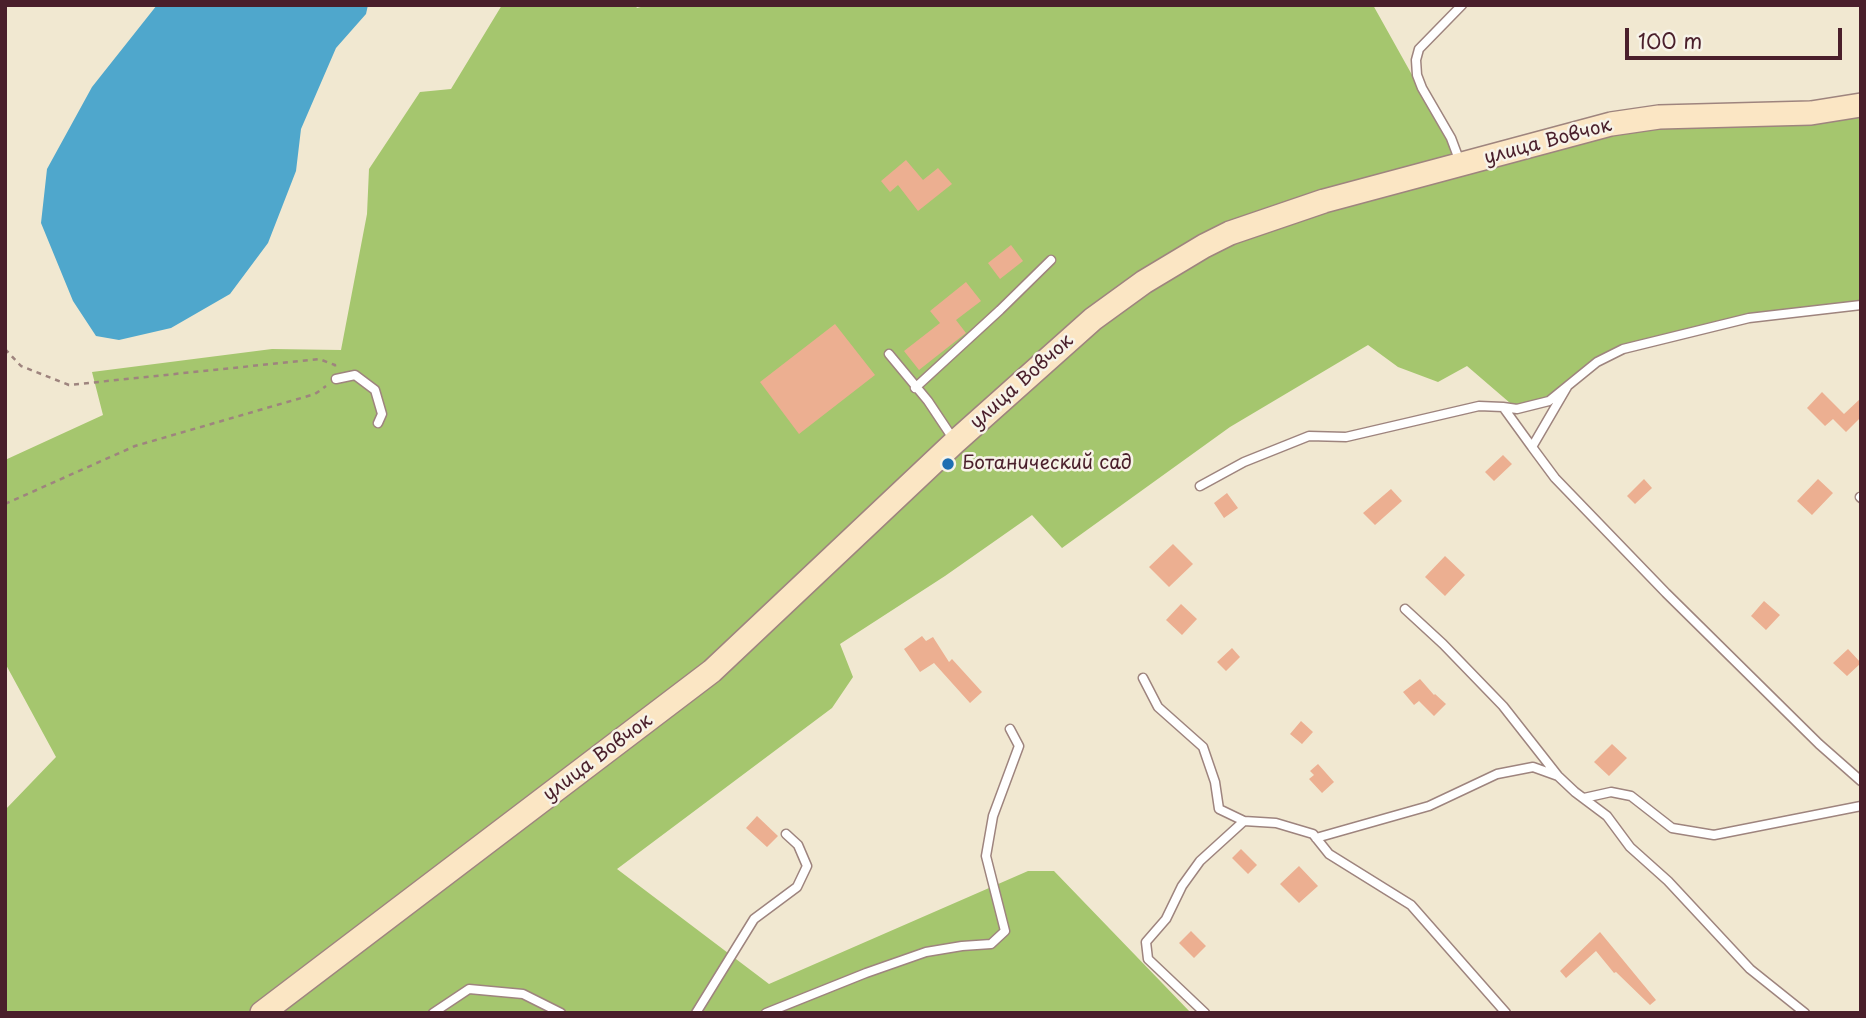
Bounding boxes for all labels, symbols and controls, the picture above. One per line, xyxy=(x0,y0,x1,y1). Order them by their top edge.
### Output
scale bar xyxy=(1628,14,1845,58)
text: 100 m xyxy=(1638,24,1702,56)
street label: улица Вовчок xyxy=(1482,114,1614,170)
street label: улица Вовчок xyxy=(966,330,1078,434)
place label: Ботанический сад xyxy=(962,453,1132,475)
marker: Ботанический сад xyxy=(940,456,956,472)
street label: улица Вовчок xyxy=(539,709,657,807)

